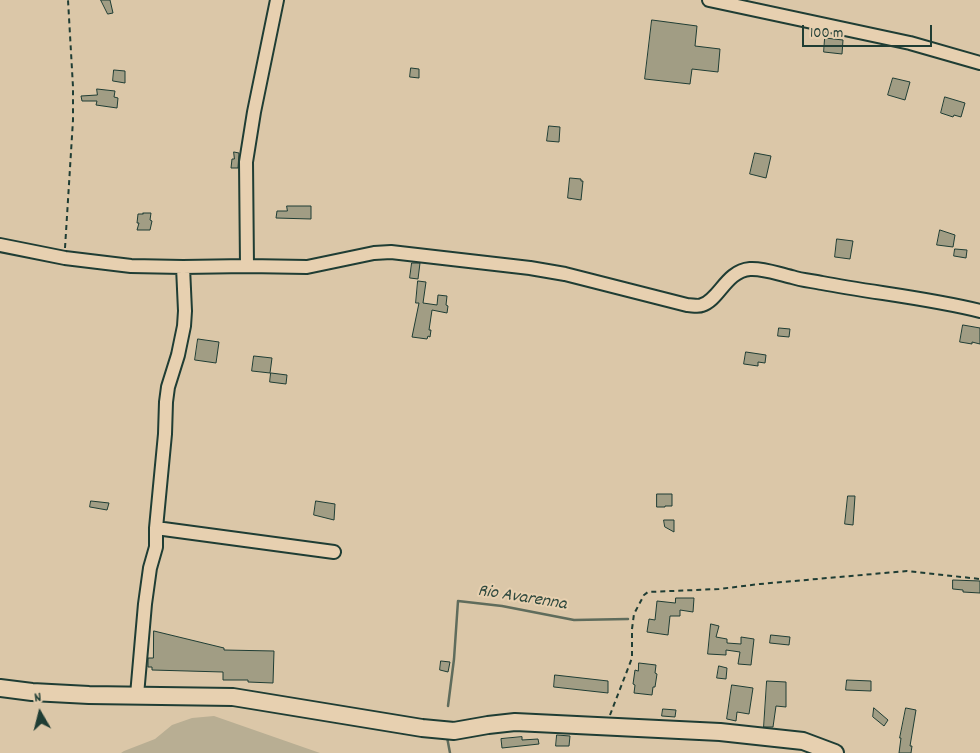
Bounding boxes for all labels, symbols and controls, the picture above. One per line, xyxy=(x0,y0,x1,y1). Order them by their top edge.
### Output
scale bar xyxy=(805,15,935,47)
text: 100 m xyxy=(810,23,843,45)
water label: Rio Avarenna xyxy=(476,581,568,617)
north arrow xyxy=(15,688,65,738)
text: N xyxy=(33,688,43,709)

